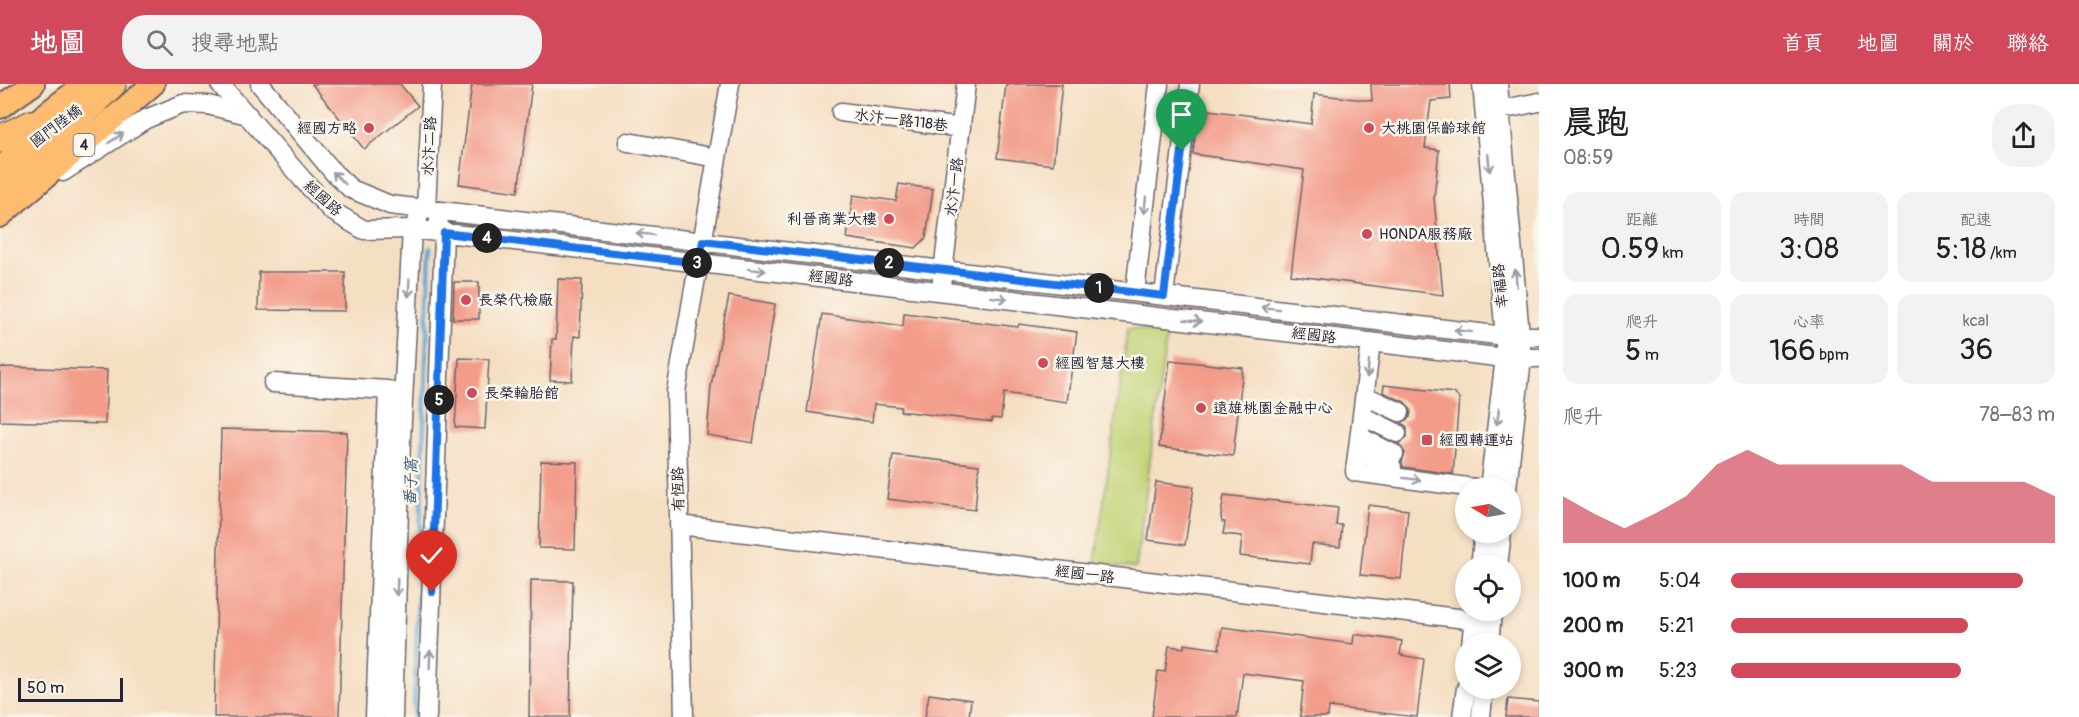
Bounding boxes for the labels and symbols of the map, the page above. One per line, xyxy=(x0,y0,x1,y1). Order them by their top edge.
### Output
pin xyxy=(1156,89,1207,151)
street label: 國門陸橋 xyxy=(27,101,86,152)
street label: 水汴一路118巷 xyxy=(853,105,949,136)
street label: 水汴二路 xyxy=(418,116,441,176)
place label: 經國方略 xyxy=(297,119,357,138)
place label: 大桃園保齡球館 xyxy=(1381,119,1486,138)
marker: 經國方略 xyxy=(362,121,376,135)
marker: 大桃園保齡球館 xyxy=(1362,121,1376,135)
one-way arrow xyxy=(107,132,124,144)
road number: 4 xyxy=(74,134,94,156)
one-way arrow xyxy=(1484,153,1495,173)
street label: 水汴一路 xyxy=(941,156,968,218)
one-way arrow xyxy=(332,171,347,185)
street label: 經國路 xyxy=(300,176,346,220)
one-way arrow xyxy=(1140,194,1151,214)
place label: 利晉商業大樓 xyxy=(787,210,877,229)
marker: 利晉商業大樓 xyxy=(882,212,896,226)
pin: 4 xyxy=(472,223,502,253)
place label: HONDA服務廠 xyxy=(1379,225,1472,244)
marker: HONDA服務廠 xyxy=(1360,227,1374,241)
one-way arrow xyxy=(635,228,655,239)
pin: 3 xyxy=(682,248,712,278)
pin: 2 xyxy=(874,248,904,278)
street label: 幸福路 xyxy=(1489,263,1512,309)
one-way arrow xyxy=(746,264,766,275)
street label: 經國路 xyxy=(807,266,854,291)
one-way arrow xyxy=(1510,268,1521,288)
pin: 1 xyxy=(1084,273,1114,303)
one-way arrow xyxy=(403,277,414,297)
place label: 長榮代檢廠 xyxy=(478,291,553,310)
one-way arrow xyxy=(989,292,1008,303)
marker: 長榮代檢廠 xyxy=(459,293,473,307)
one-way arrow xyxy=(1260,302,1280,313)
one-way arrow xyxy=(1182,316,1202,327)
street label: 經國路 xyxy=(1290,323,1337,348)
one-way arrow xyxy=(1454,325,1474,336)
place label: 經國智慧大樓 xyxy=(1055,354,1145,373)
marker: 經國智慧大樓 xyxy=(1036,356,1050,370)
one-way arrow xyxy=(1363,358,1374,378)
place label: 長榮輪胎館 xyxy=(484,384,559,403)
pin: 5 xyxy=(424,385,454,415)
marker: 長榮輪胎館 xyxy=(465,386,479,400)
place label: 遠雄桃園金融中心 xyxy=(1213,399,1333,418)
marker: 遠雄桃園金融中心 xyxy=(1194,401,1208,415)
one-way arrow xyxy=(1492,405,1503,425)
place label: 經國轉運站 xyxy=(1439,431,1514,450)
marker: 經國轉運站 xyxy=(1420,433,1434,447)
water label: 番子窩 xyxy=(400,456,422,506)
street label: 有恆路 xyxy=(669,466,688,512)
one-way arrow xyxy=(1402,474,1422,485)
north arrow xyxy=(1455,477,1521,543)
pin xyxy=(406,530,457,592)
street label: 經國一路 xyxy=(1054,561,1116,588)
one-way arrow xyxy=(391,577,402,597)
one-way arrow xyxy=(424,649,435,669)
scale bar xyxy=(18,675,123,702)

